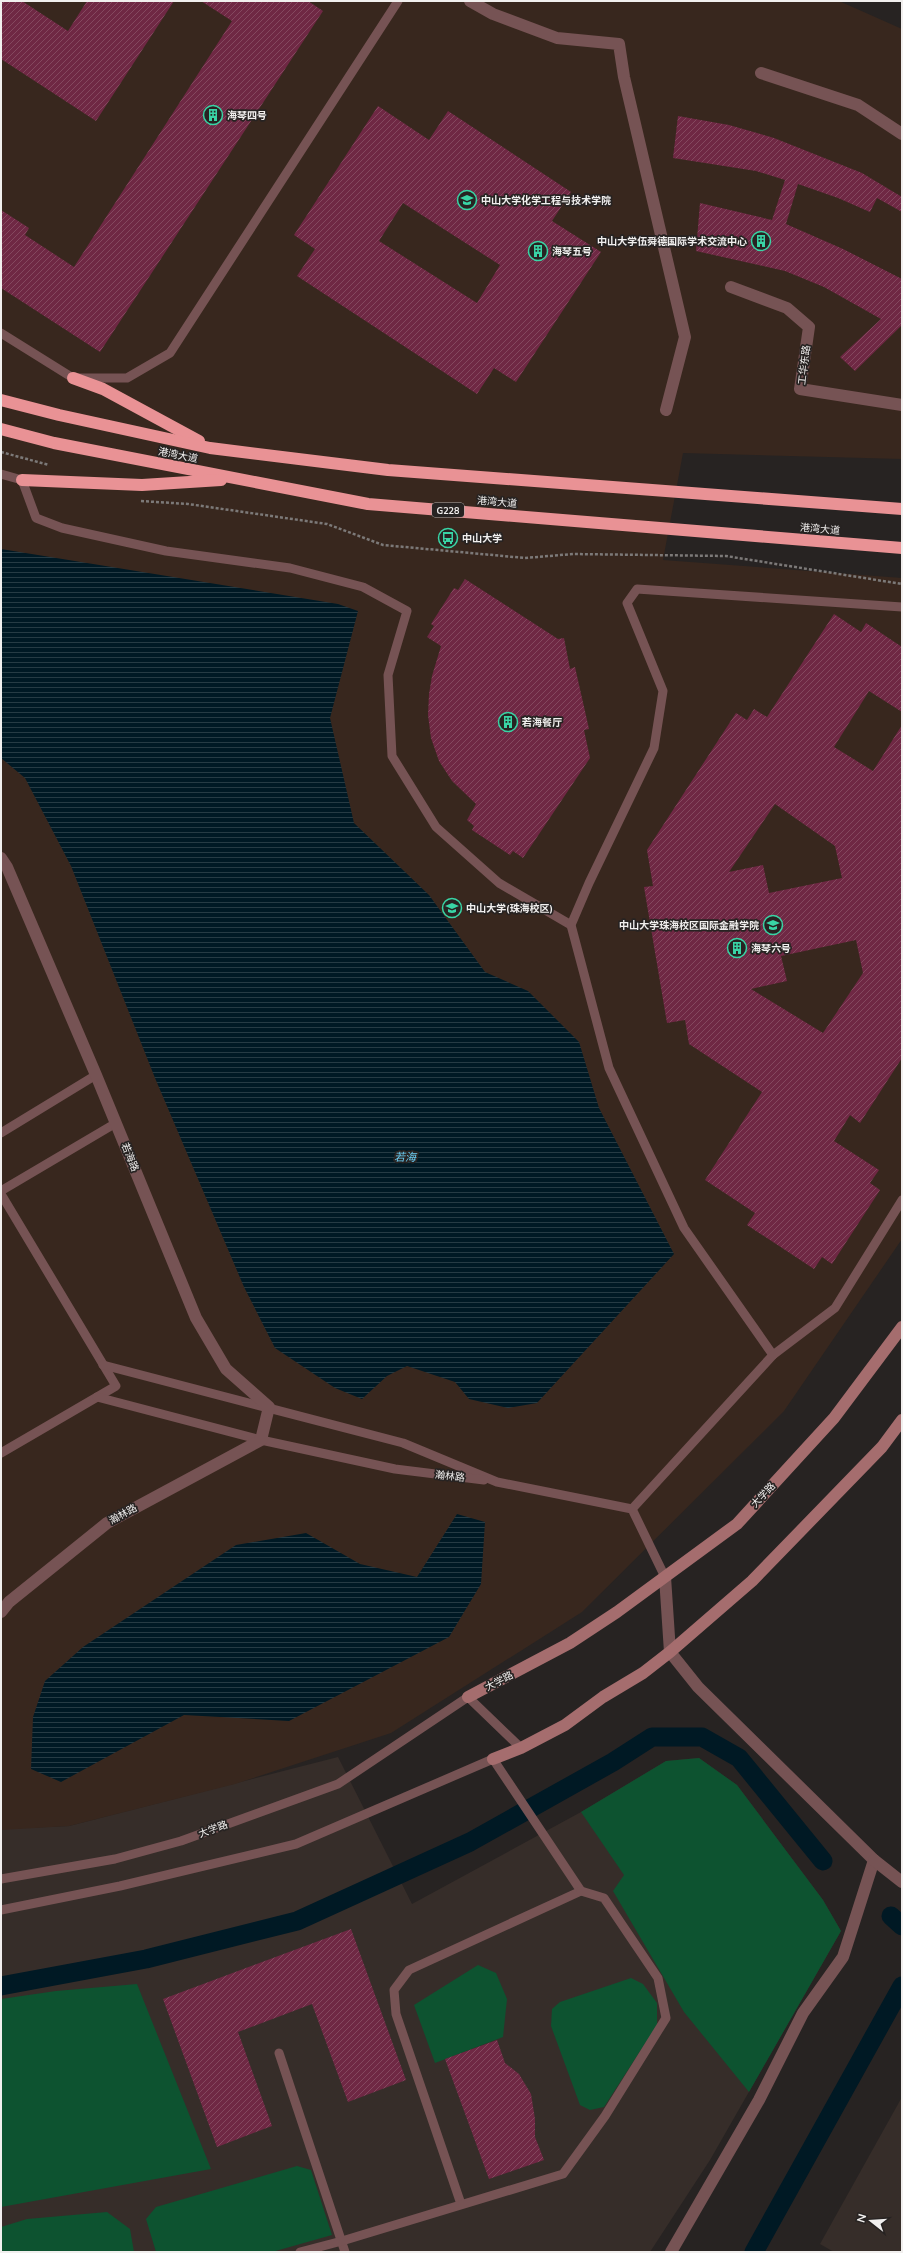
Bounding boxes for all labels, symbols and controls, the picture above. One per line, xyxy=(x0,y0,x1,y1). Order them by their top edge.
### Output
building icon: 海琴四号 xyxy=(202,104,224,126)
place label: 海琴四号 xyxy=(227,109,267,122)
school or university icon: 中山大学化学工程与技术学院 xyxy=(456,189,478,211)
place label: 中山大学化学工程与技术学院 xyxy=(481,194,611,207)
building icon: 中山大学伍舜德国际学术交流中心 xyxy=(750,230,772,252)
place label: 中山大学伍舜德国际学术交流中心 xyxy=(597,235,747,248)
building icon: 海琴五号 xyxy=(527,240,549,262)
place label: 海琴五号 xyxy=(552,245,592,258)
street label: 工华东路 xyxy=(795,344,813,386)
street label: 港湾大道 xyxy=(157,445,199,465)
street label: 港湾大道 xyxy=(477,494,517,510)
road number: G228 xyxy=(432,503,464,517)
street label: 港湾大道 xyxy=(800,521,840,537)
bus stop icon: 中山大学 xyxy=(437,527,459,549)
place label: 中山大学 xyxy=(462,532,502,545)
building icon: 若海餐厅 xyxy=(497,711,519,733)
place label: 若海餐厅 xyxy=(521,716,562,729)
school or university icon: 中山大学(珠海校区) xyxy=(441,897,463,919)
place label: 中山大学(珠海校区) xyxy=(466,902,553,915)
school or university icon: 中山大学珠海校区国际金融学院 xyxy=(762,914,784,936)
place label: 中山大学珠海校区国际金融学院 xyxy=(619,919,759,932)
building icon: 海琴六号 xyxy=(726,937,748,959)
place label: 海琴六号 xyxy=(751,942,791,955)
street label: 若海路 xyxy=(118,1141,142,1173)
water label: 若海 xyxy=(394,1150,418,1164)
street label: 瀚林路 xyxy=(434,1468,466,1484)
street label: 大学路 xyxy=(748,1480,778,1510)
street label: 瀚林路 xyxy=(107,1501,139,1527)
street label: 大学路 xyxy=(483,1668,515,1694)
street label: 大学路 xyxy=(197,1818,229,1840)
north arrow xyxy=(851,2201,891,2241)
text: N xyxy=(854,2212,869,2224)

